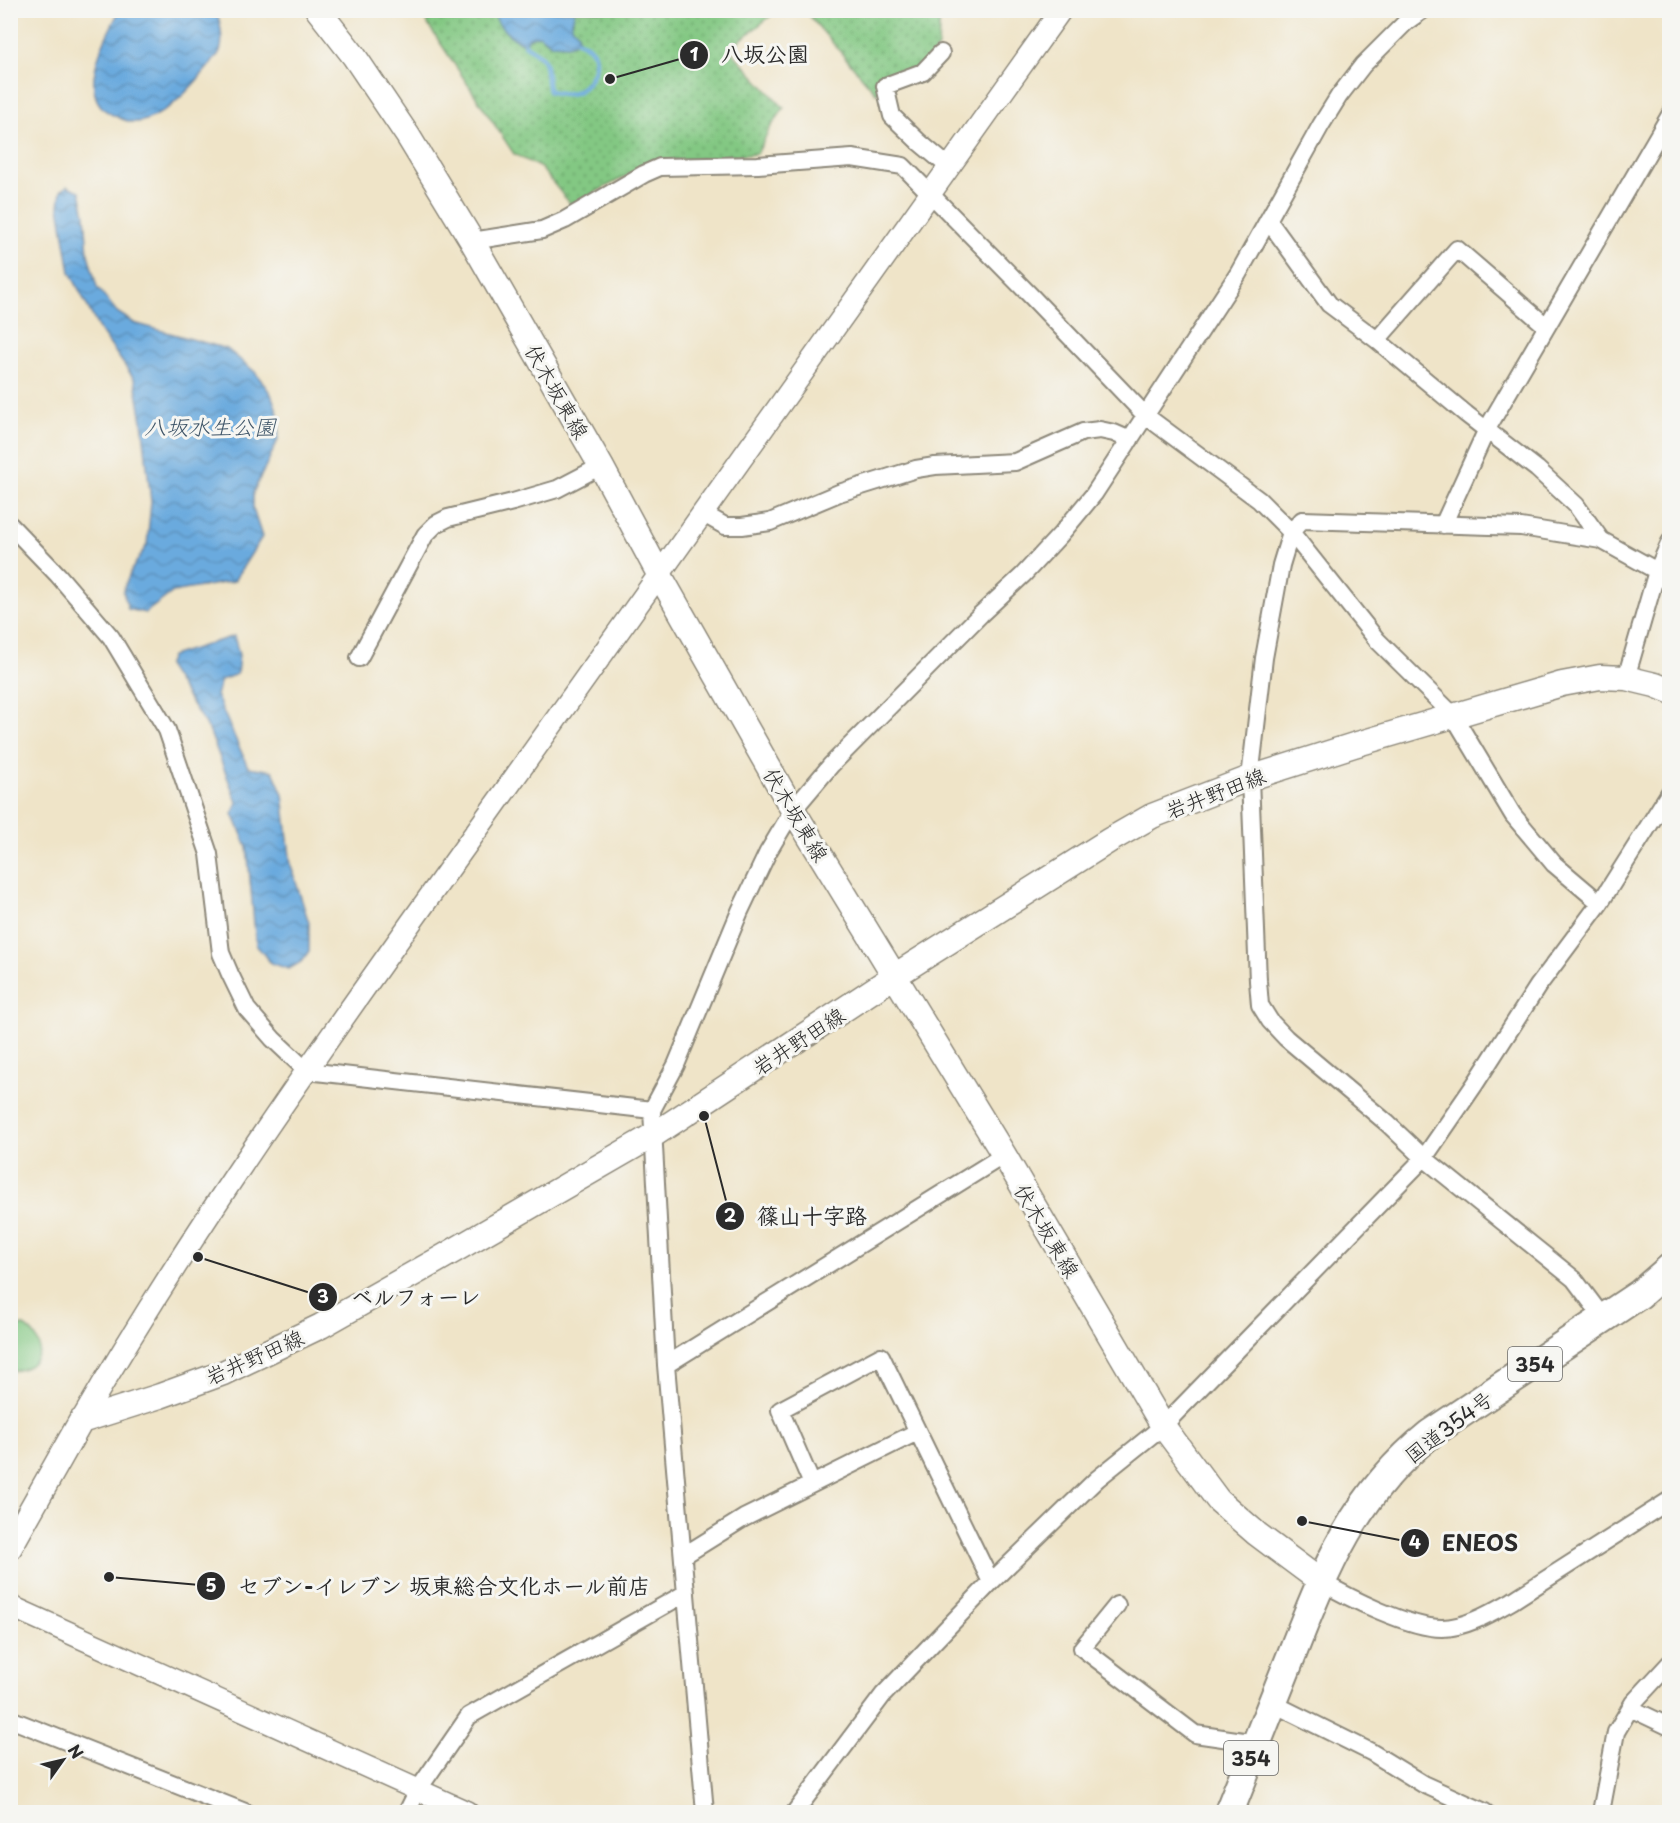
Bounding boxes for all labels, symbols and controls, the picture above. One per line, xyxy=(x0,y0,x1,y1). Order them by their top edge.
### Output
callout: 八坂公園 xyxy=(679,35,821,75)
text: 八坂公園 xyxy=(721,36,809,69)
text: 1 xyxy=(690,40,699,67)
street label: 伏木坂東線 xyxy=(518,338,598,444)
water label: 八坂水生公園 xyxy=(144,409,277,442)
street label: 岩井野田線 xyxy=(1160,758,1270,826)
street label: 伏木坂東線 xyxy=(756,761,838,867)
street label: 岩井野田線 xyxy=(745,998,851,1082)
street label: 伏木坂東線 xyxy=(1007,1177,1089,1283)
callout: 篠山十字路 xyxy=(715,1196,879,1236)
text: 篠山十字路 xyxy=(757,1198,867,1231)
text: 2 xyxy=(724,1201,737,1228)
callout: ベルフォーレ xyxy=(308,1277,494,1317)
text: ベルフォーレ xyxy=(351,1279,481,1312)
text: 3 xyxy=(317,1282,329,1309)
street label: 岩井野田線 xyxy=(200,1320,308,1392)
road number: 354 xyxy=(1508,1347,1562,1381)
street label: 国道354号 xyxy=(1397,1382,1499,1470)
callout: ENEOS xyxy=(1400,1523,1530,1563)
text: ENEOS xyxy=(1442,1525,1518,1558)
text: 4 xyxy=(1409,1528,1421,1555)
callout: セブン-イレブン 坂東総合文化ホール前店 xyxy=(196,1566,663,1606)
text: セブン-イレブン 坂東総合文化ホール前店 xyxy=(238,1568,650,1601)
text: 5 xyxy=(205,1571,217,1598)
north arrow xyxy=(33,1730,93,1790)
text: N xyxy=(63,1739,90,1763)
road number: 354 xyxy=(1224,1741,1278,1775)

